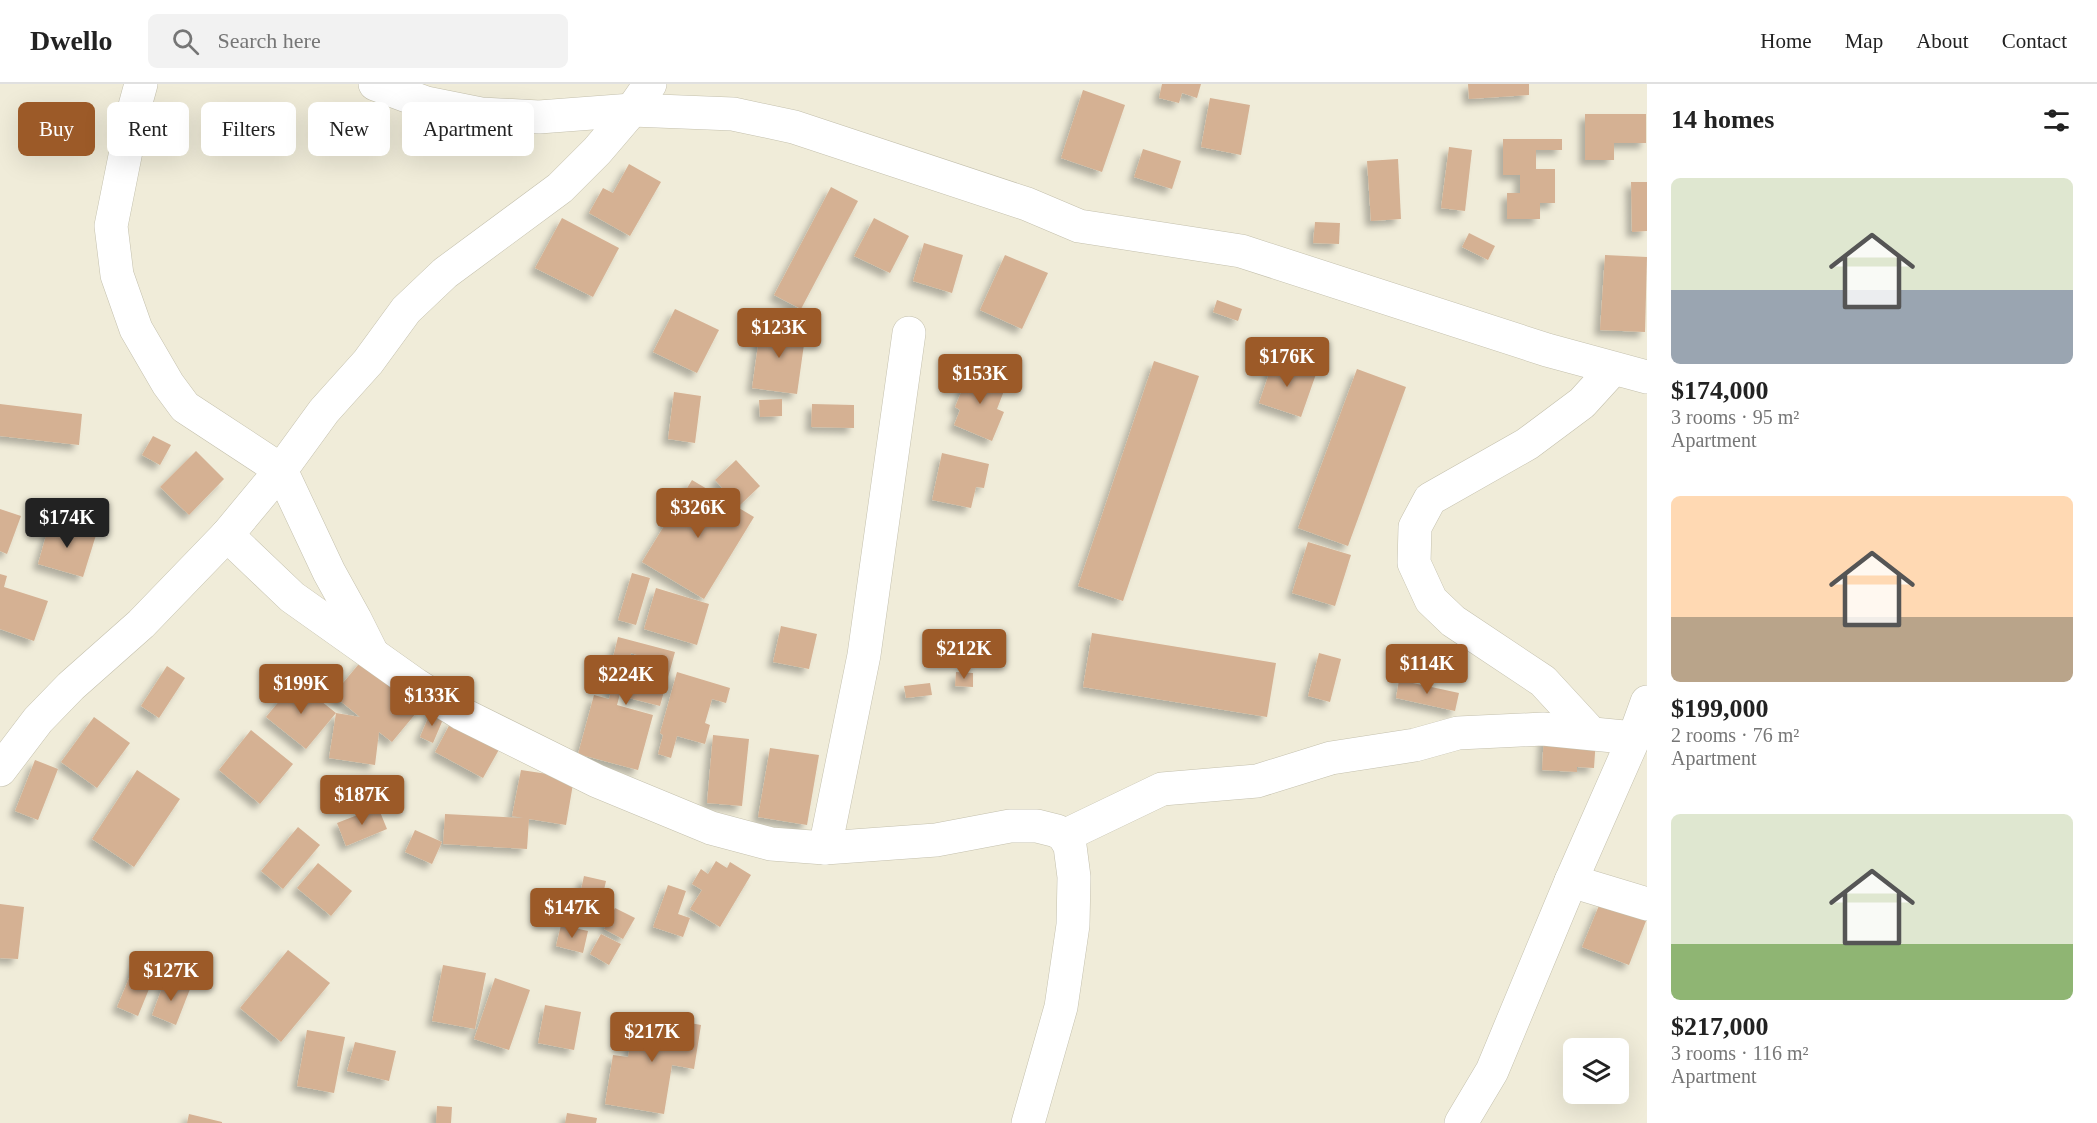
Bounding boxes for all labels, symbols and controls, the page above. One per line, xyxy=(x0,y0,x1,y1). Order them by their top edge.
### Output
search box xyxy=(148,14,568,68)
text: Dwello xyxy=(30,25,112,56)
icon: search xyxy=(169,25,202,58)
text: Search here xyxy=(217,28,321,53)
text: Home xyxy=(1760,29,1812,53)
text: Map xyxy=(1845,29,1883,53)
text: About xyxy=(1916,29,1969,53)
text: Contact xyxy=(2002,29,2067,53)
chip: Buy xyxy=(18,102,95,156)
chip: Rent xyxy=(107,102,189,156)
chip: Filters xyxy=(201,102,296,156)
chip: New xyxy=(308,102,390,156)
chip: Apartment xyxy=(402,102,534,156)
icon: filters xyxy=(2040,104,2073,137)
text: 14 homes xyxy=(1671,105,1774,134)
icon: home xyxy=(1818,217,1926,325)
pin: $123K xyxy=(737,308,821,359)
text: $123K xyxy=(751,316,807,338)
pin: $176K xyxy=(1245,337,1329,388)
text: $176K xyxy=(1259,345,1315,367)
pin: $153K xyxy=(938,354,1022,405)
text: $153K xyxy=(952,362,1008,384)
text: $174,000 xyxy=(1671,376,1769,405)
text: 3 rooms · 95 m² xyxy=(1671,406,1799,428)
text: Apartment xyxy=(1671,429,1757,451)
pin: $326K xyxy=(656,488,740,539)
text: $326K xyxy=(670,496,726,518)
pin: $174K xyxy=(25,498,109,549)
text: $174K xyxy=(39,506,95,528)
icon: home xyxy=(1818,535,1926,643)
pin: $212K xyxy=(922,629,1006,680)
text: $212K xyxy=(936,637,992,659)
pin: $114K xyxy=(1385,644,1469,695)
text: $114K xyxy=(1400,652,1454,674)
pin: $224K xyxy=(584,655,668,706)
text: $224K xyxy=(598,663,654,685)
pin: $199K xyxy=(259,664,343,715)
text: $199K xyxy=(273,672,329,694)
pin: $133K xyxy=(390,676,474,727)
text: $133K xyxy=(404,684,460,706)
text: $199,000 xyxy=(1671,694,1769,723)
text: 2 rooms · 76 m² xyxy=(1671,724,1799,746)
text: Apartment xyxy=(1671,747,1757,769)
pin: $187K xyxy=(320,775,404,826)
text: $187K xyxy=(334,783,390,805)
icon: home xyxy=(1818,853,1926,961)
pin: $147K xyxy=(530,888,614,939)
text: $147K xyxy=(544,896,600,918)
pin: $127K xyxy=(129,951,213,1002)
text: $127K xyxy=(143,959,199,981)
pin: $217K xyxy=(610,1012,694,1063)
text: $217,000 xyxy=(1671,1012,1769,1041)
text: $217K xyxy=(624,1020,680,1042)
map controls xyxy=(1563,1038,1629,1104)
button: layers xyxy=(1563,1038,1629,1104)
text: 3 rooms · 116 m² xyxy=(1671,1042,1808,1064)
text: Apartment xyxy=(1671,1065,1757,1087)

